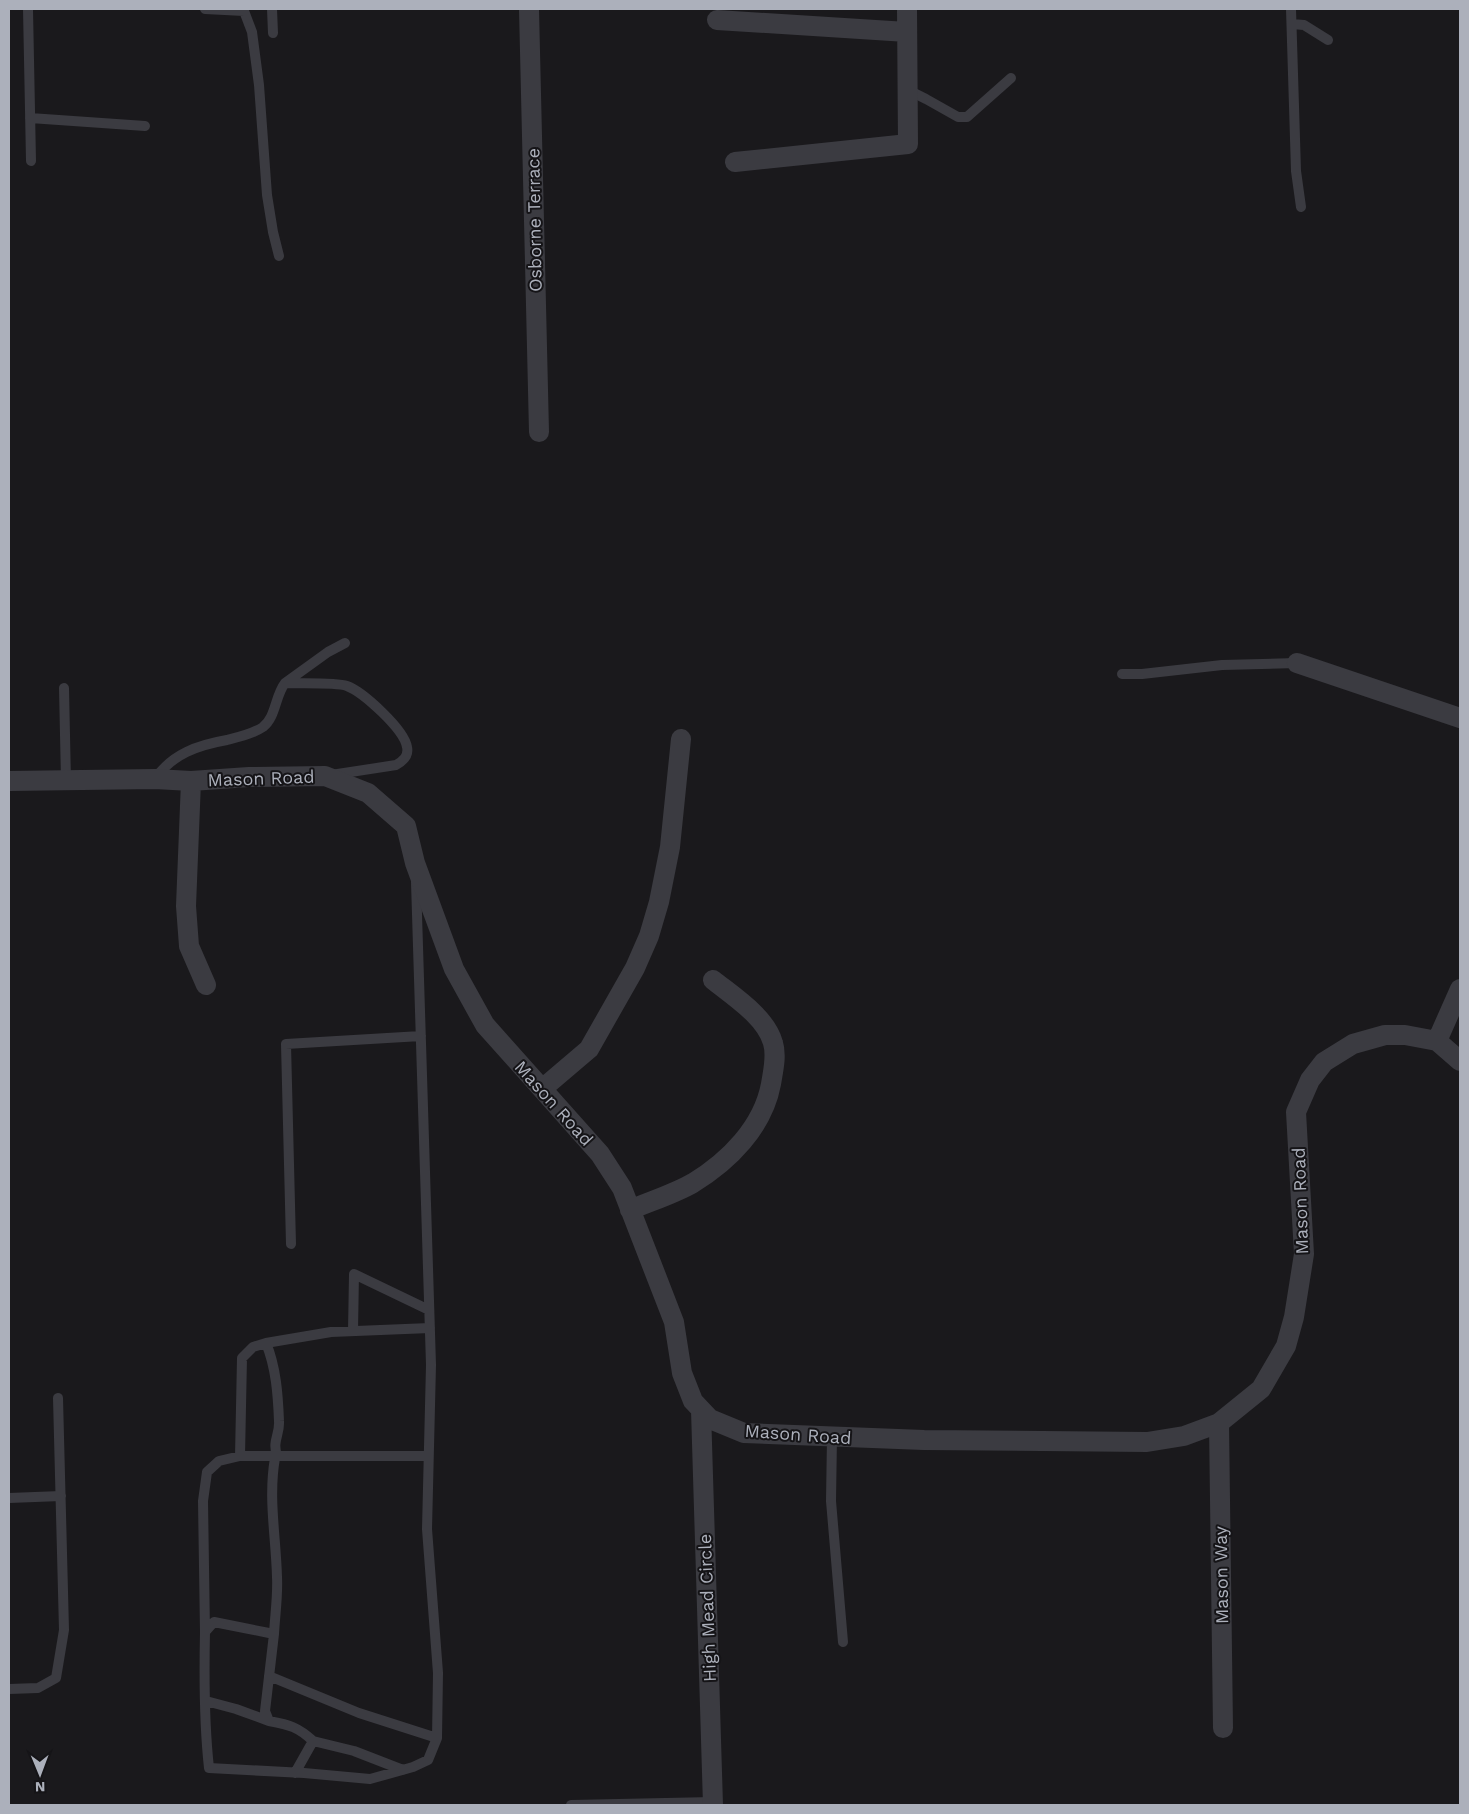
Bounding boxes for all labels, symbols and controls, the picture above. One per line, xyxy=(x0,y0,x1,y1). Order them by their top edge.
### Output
street label: Osborne Terrace xyxy=(522,148,546,292)
street label: Mason Road xyxy=(207,766,315,790)
street label: Mason Road xyxy=(510,1056,598,1150)
street label: Mason Road xyxy=(1288,1147,1312,1255)
street label: Mason Road xyxy=(744,1420,852,1448)
street label: Mason Way xyxy=(1210,1525,1232,1624)
street label: High Mead Circle xyxy=(694,1534,720,1682)
north arrow xyxy=(15,1749,65,1799)
text: N xyxy=(35,1779,46,1795)

